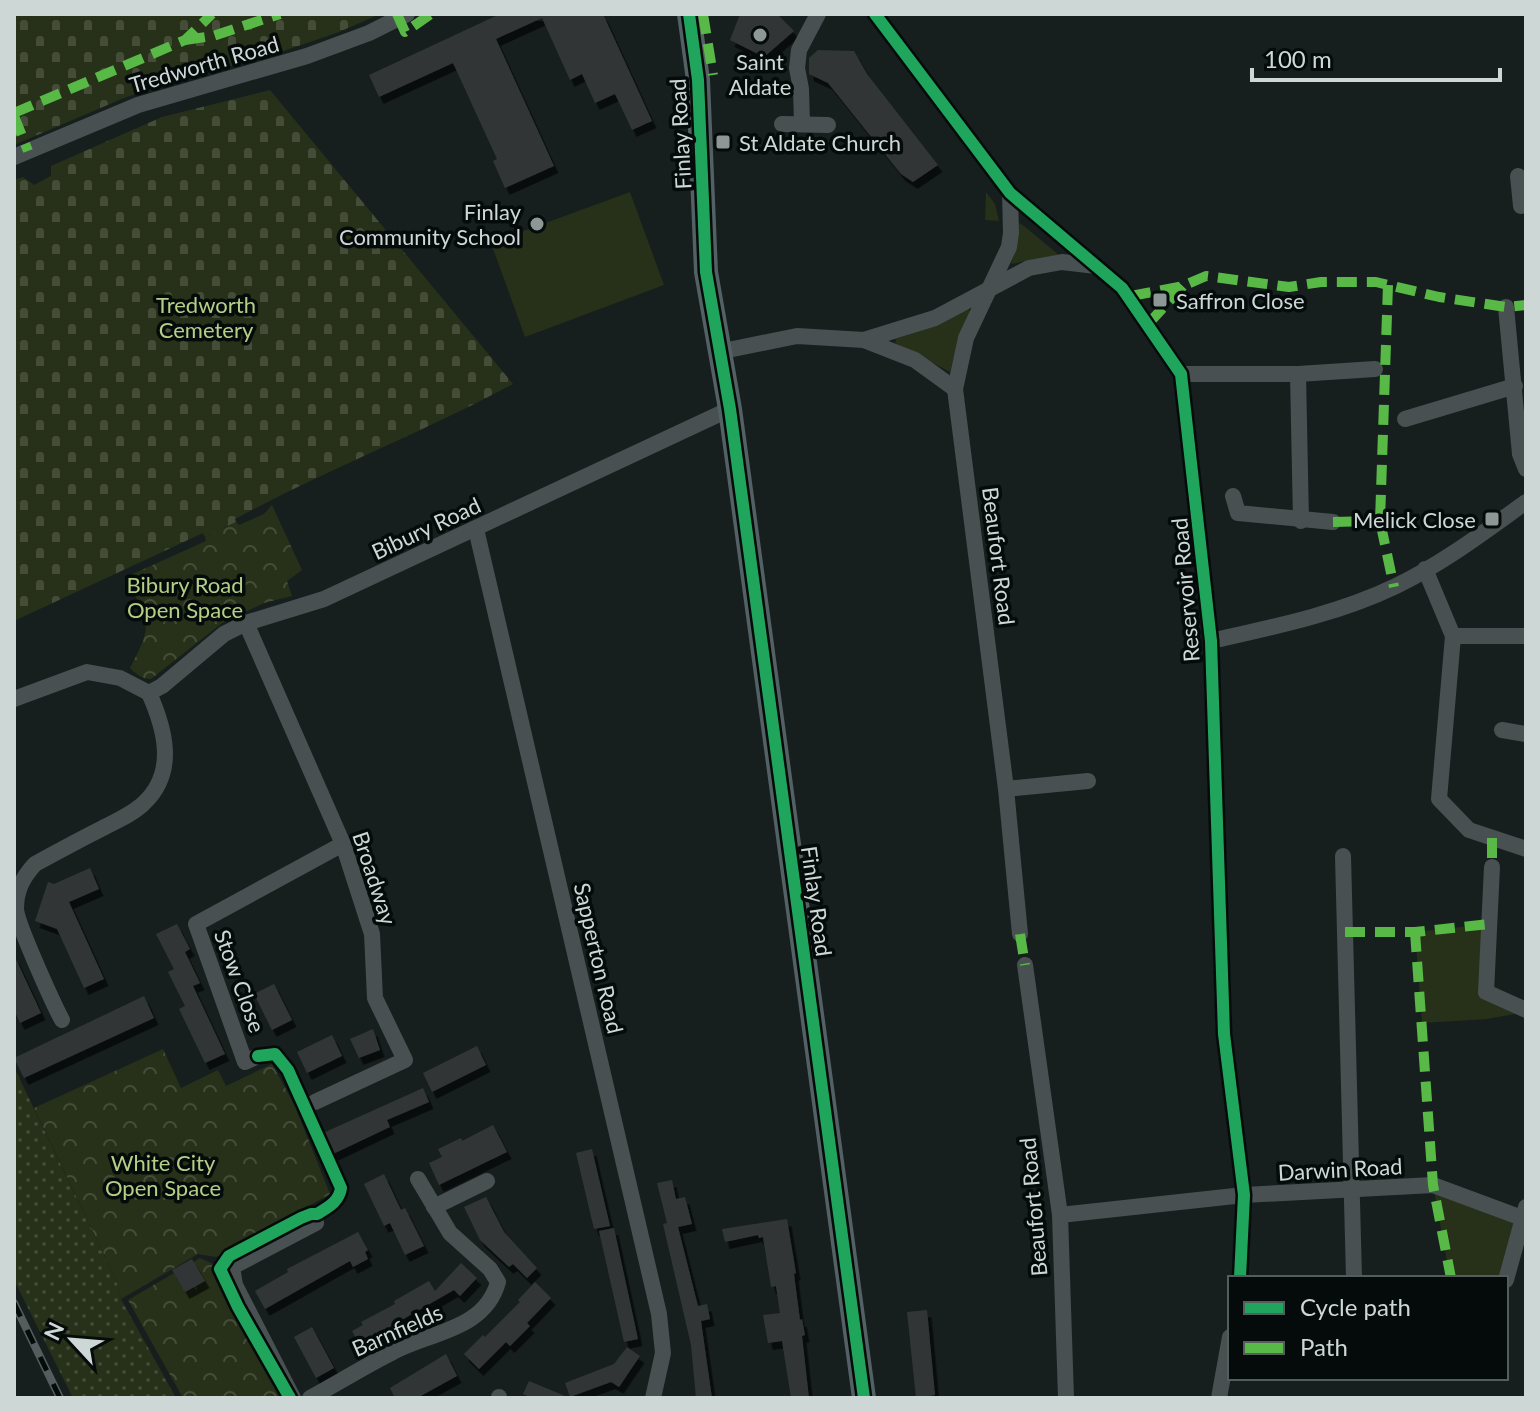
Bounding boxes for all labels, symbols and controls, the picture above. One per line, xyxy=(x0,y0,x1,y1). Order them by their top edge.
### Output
marker: Saint Aldate xyxy=(751,26,769,44)
street label: Tredworth Road xyxy=(126,30,282,98)
scale bar xyxy=(1252,32,1500,82)
text: 100 m xyxy=(1264,44,1332,73)
place label: Saint Aldate xyxy=(729,48,791,100)
street label: Finlay Road xyxy=(664,78,696,190)
place label: St Aldate Church xyxy=(739,129,901,156)
marker: St Aldate Church xyxy=(714,133,732,151)
place label: Finlay Community School xyxy=(339,198,522,250)
marker: Finlay Community School xyxy=(528,215,546,233)
place label: Saffron Close xyxy=(1176,287,1305,314)
park label: Tredworth Cemetery xyxy=(156,291,256,343)
marker: Saffron Close xyxy=(1151,291,1169,309)
street label: Beaufort Road xyxy=(977,485,1021,627)
street label: Bibury Road xyxy=(367,491,485,565)
place label: Melick Close xyxy=(1353,506,1476,533)
marker: Melick Close xyxy=(1483,510,1501,528)
street label: Reservoir Road xyxy=(1165,517,1205,663)
park label: Bibury Road Open Space xyxy=(126,571,244,623)
street label: Broadway xyxy=(347,828,403,929)
street label: Finlay Road xyxy=(796,844,838,958)
street label: Sapperton Road xyxy=(569,880,629,1036)
street label: Stow Close xyxy=(209,926,271,1036)
street label: Beaufort Road xyxy=(1013,1137,1053,1277)
park label: White City Open Space xyxy=(105,1149,221,1201)
street label: Darwin Road xyxy=(1277,1152,1403,1186)
legend xyxy=(1228,1276,1508,1380)
text: Cycle path xyxy=(1300,1292,1411,1321)
street label: Barnfields xyxy=(348,1298,446,1362)
north arrow xyxy=(32,1300,112,1380)
text: N xyxy=(38,1317,69,1345)
text: Path xyxy=(1300,1332,1348,1361)

